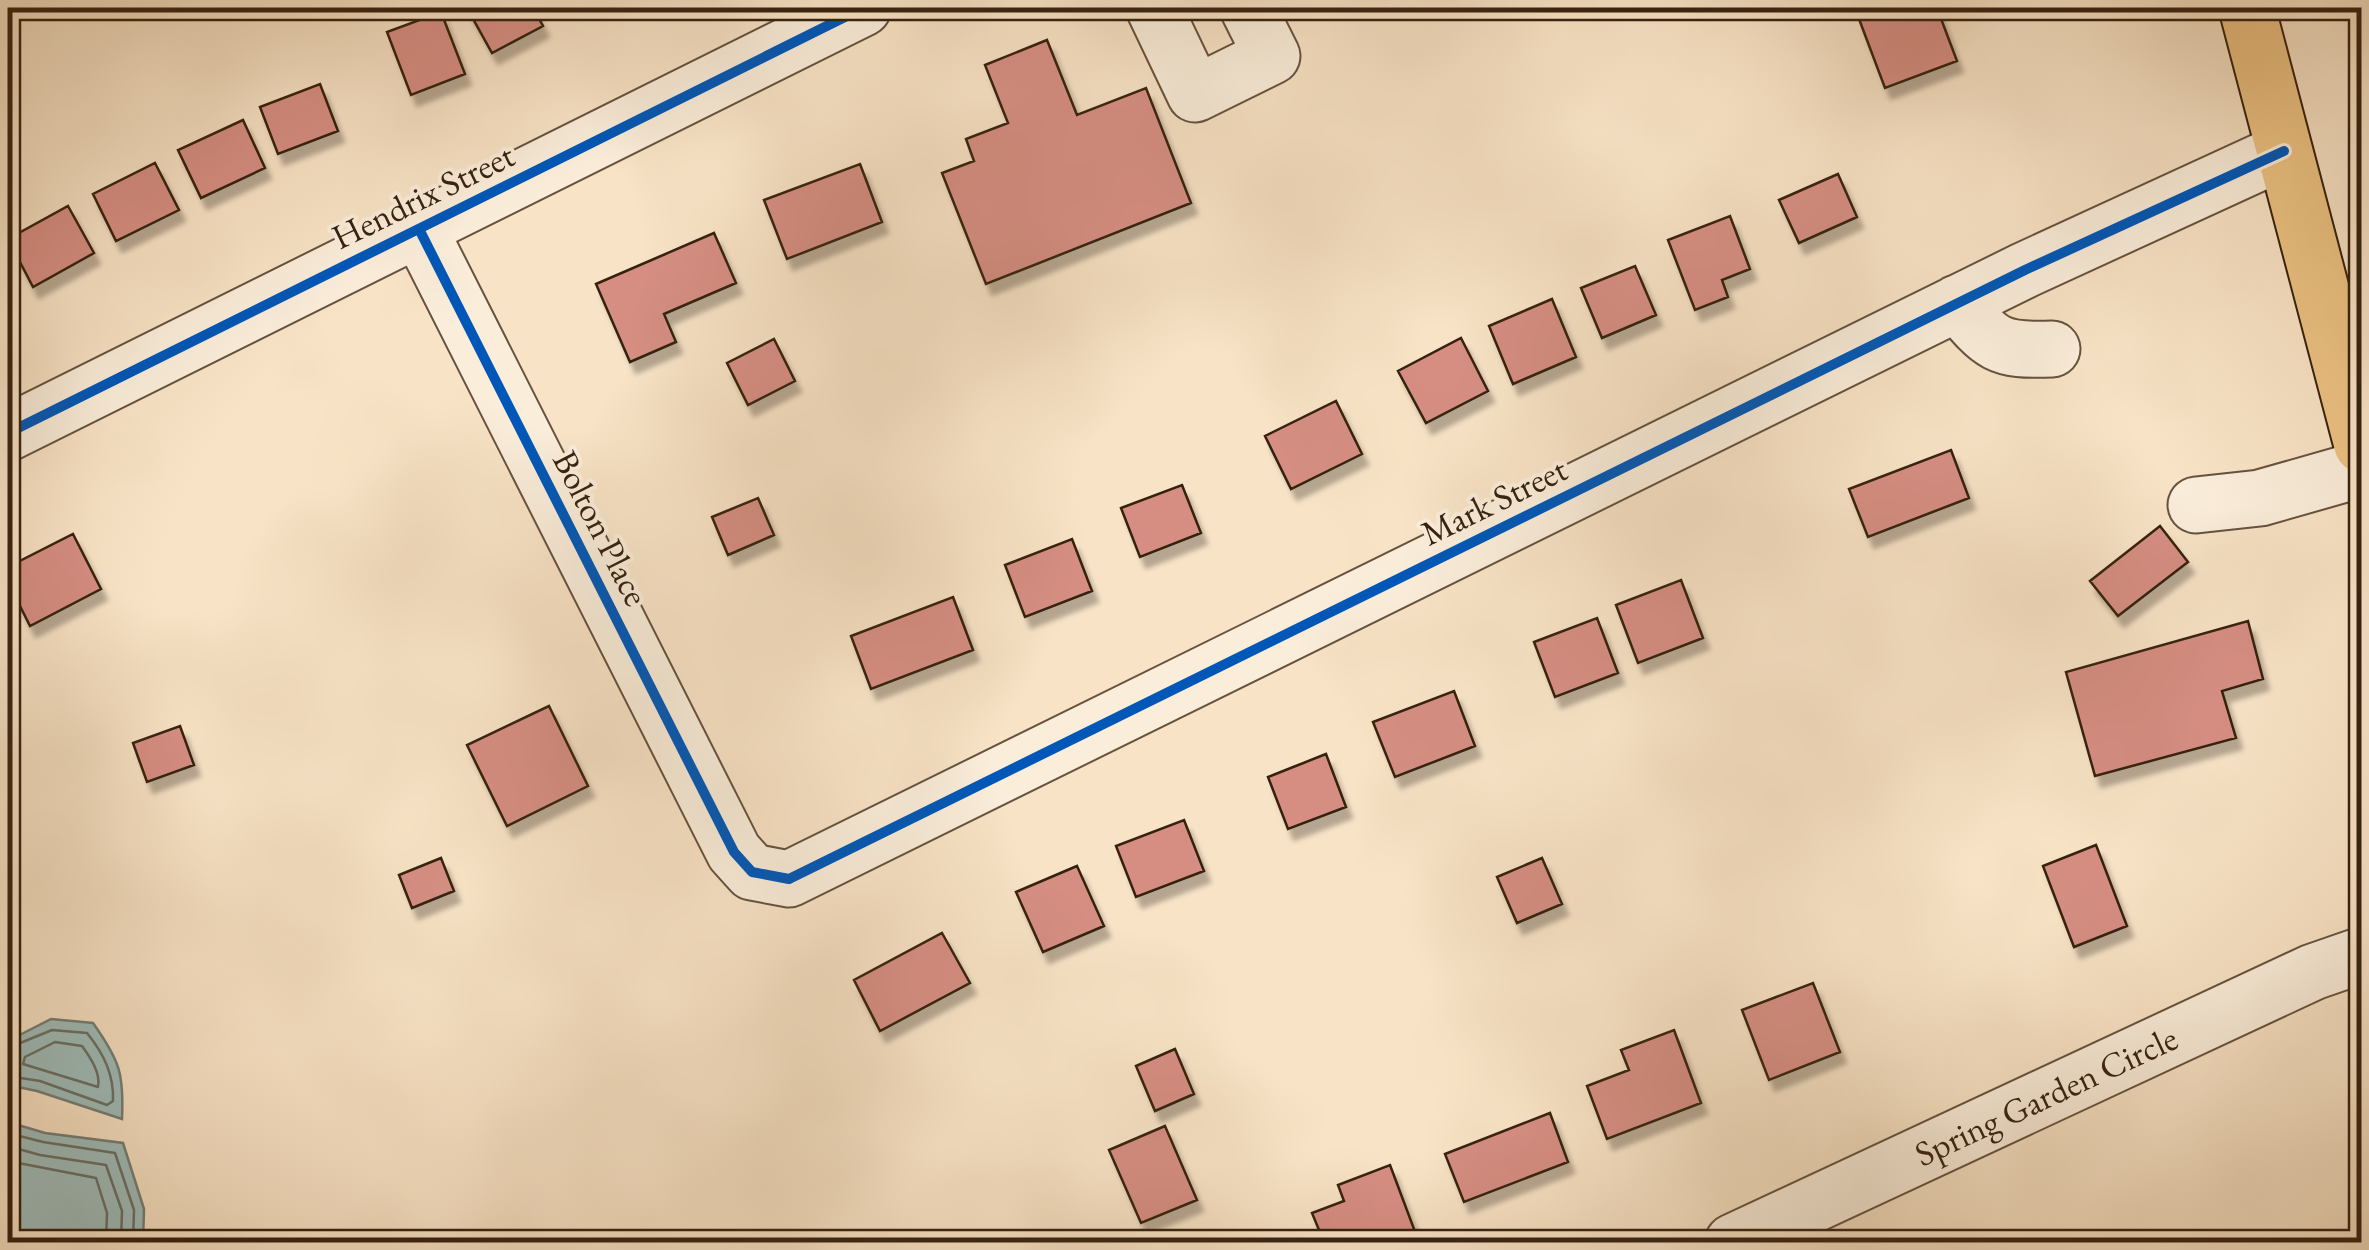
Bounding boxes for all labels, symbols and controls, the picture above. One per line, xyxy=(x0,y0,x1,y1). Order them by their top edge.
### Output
street label: Hendrix Street xyxy=(324,132,521,259)
street label: Bolton Place xyxy=(543,443,660,613)
street label: Mark Street xyxy=(1413,446,1574,555)
street label: Spring Garden Circle xyxy=(1907,1015,2184,1176)

